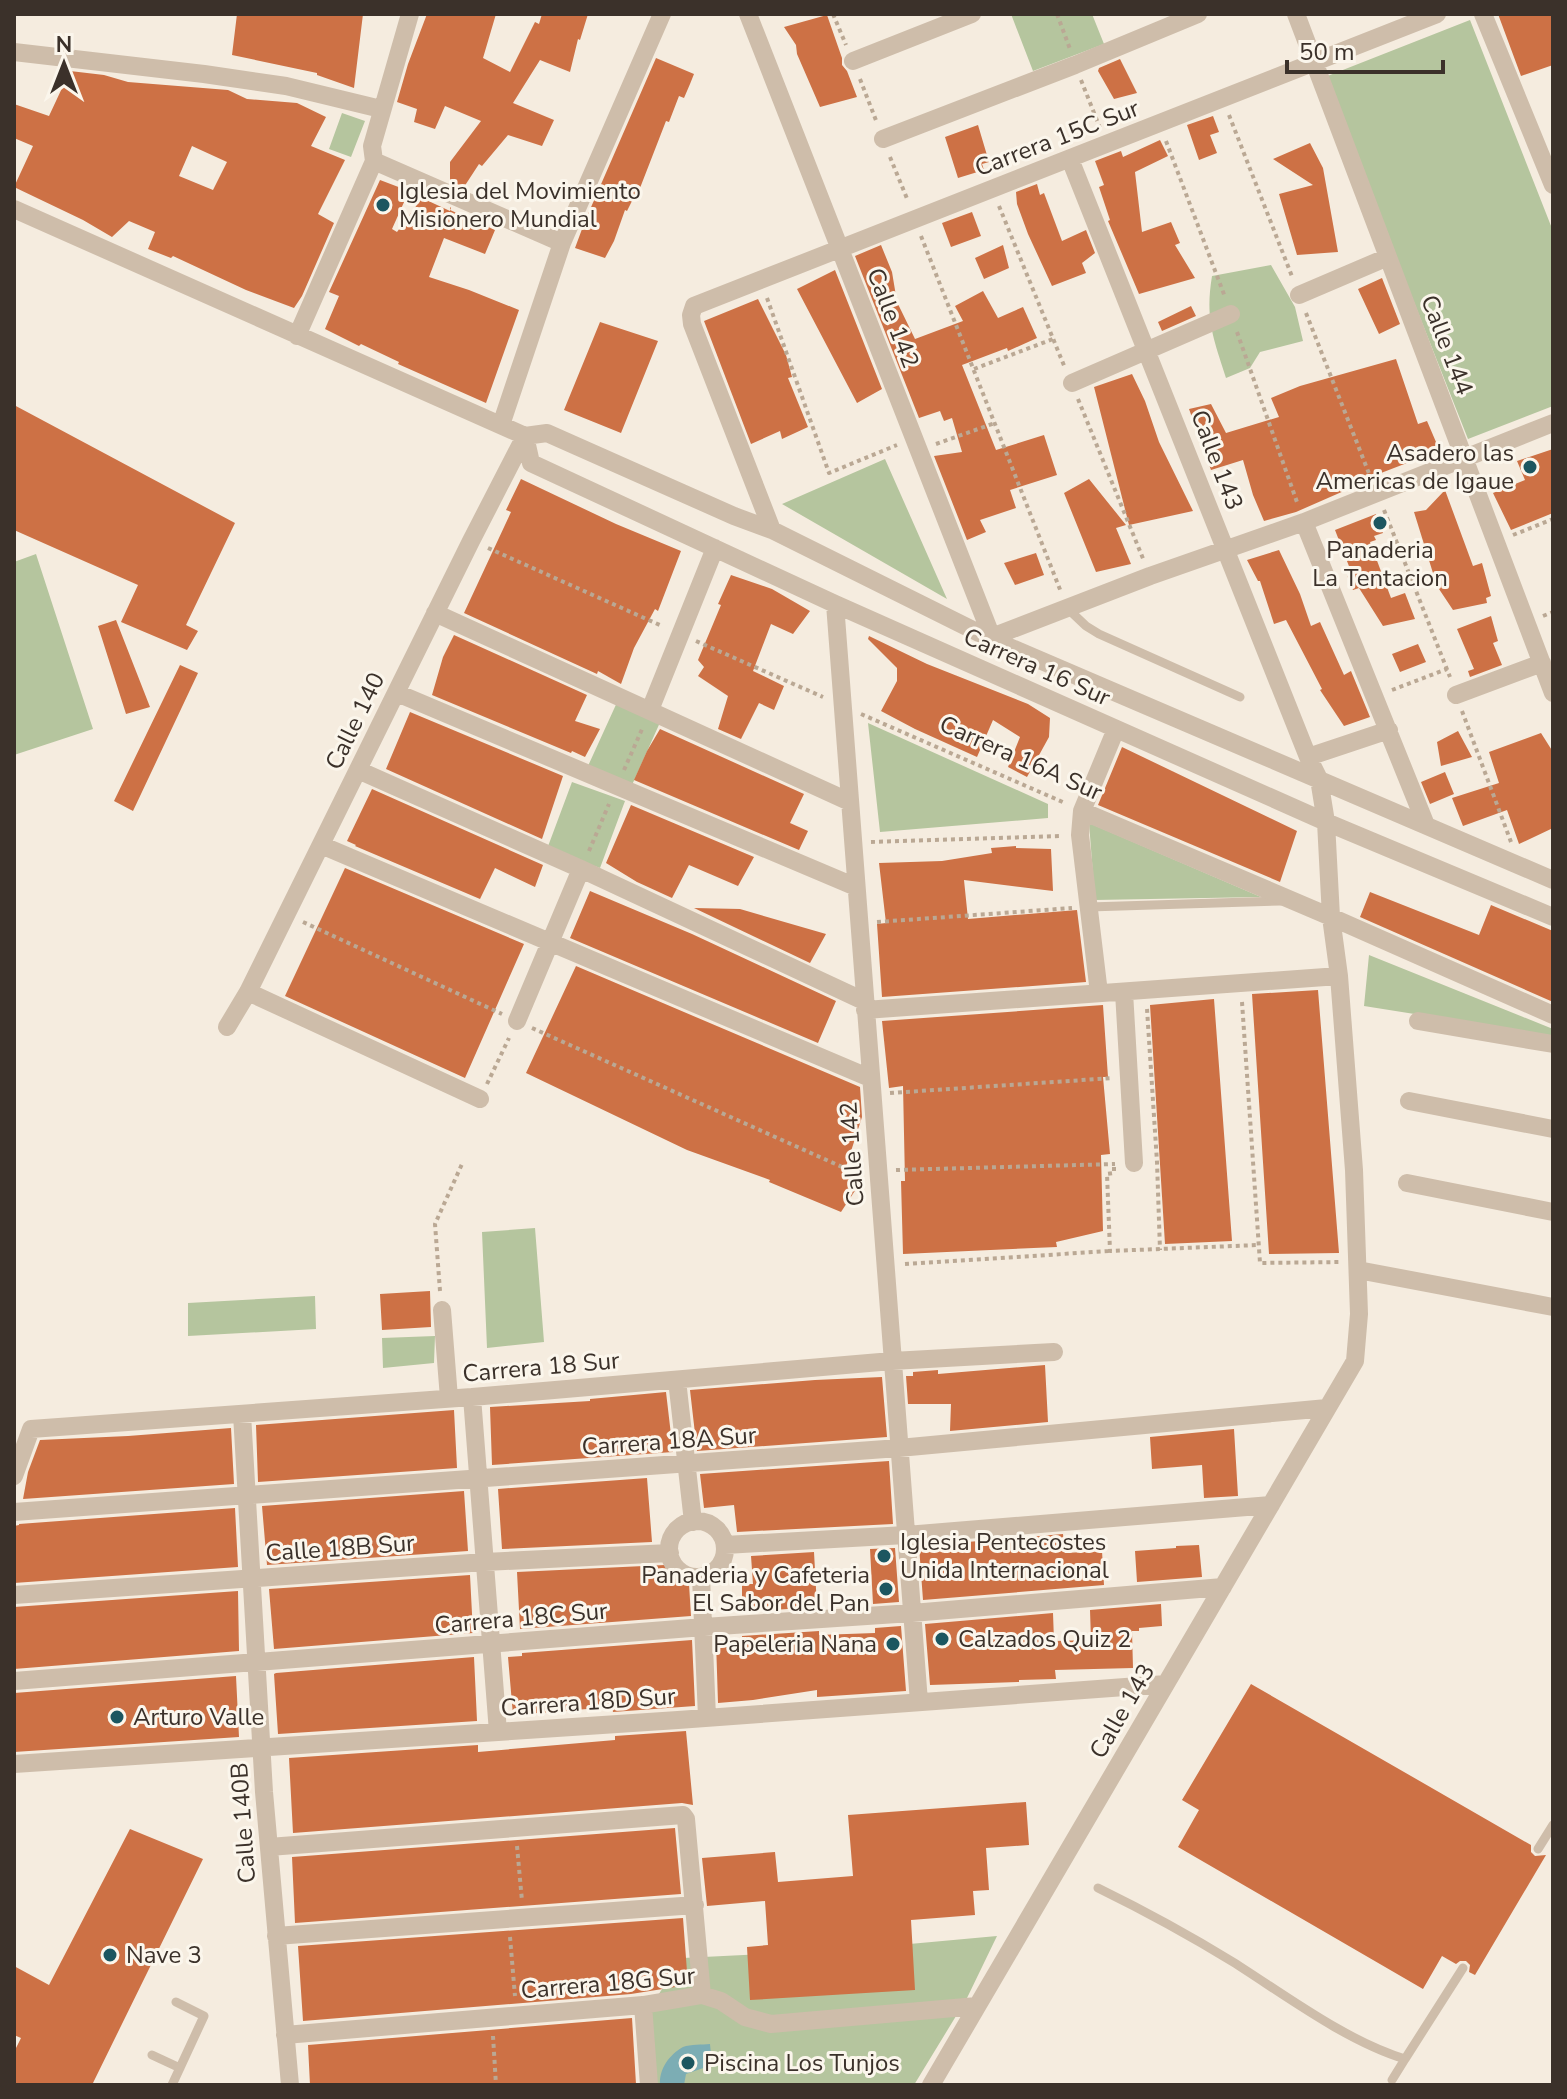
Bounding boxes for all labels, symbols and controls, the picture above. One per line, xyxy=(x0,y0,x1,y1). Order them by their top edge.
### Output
north arrow xyxy=(24,24,104,104)
scale bar xyxy=(1287,24,1443,74)
text: N xyxy=(56,30,72,60)
text: 50 m xyxy=(1299,36,1355,68)
street label: Carrera 15C Sur xyxy=(970,92,1144,184)
place label: Iglesia del Movimiento Misionero Mundial xyxy=(399,175,641,235)
marker: Iglesia del Movimiento Misionero Mundial xyxy=(374,196,392,214)
street label: Calle 142 xyxy=(859,263,927,373)
street label: Calle 144 xyxy=(1413,290,1481,400)
street label: Calle 143 xyxy=(1183,405,1251,515)
place label: Asadero las Americas de Igaue xyxy=(1315,437,1514,497)
marker: Asadero las Americas de Igaue xyxy=(1521,458,1539,476)
marker: Panaderia La Tentacion xyxy=(1371,514,1389,532)
place label: Panaderia La Tentacion xyxy=(1312,534,1448,594)
street label: Carrera 16 Sur xyxy=(959,620,1116,714)
street label: Calle 140 xyxy=(318,667,392,775)
street label: Carrera 16A Sur xyxy=(935,708,1108,808)
street label: Calle 142 xyxy=(832,1101,872,1207)
street label: Carrera 18 Sur xyxy=(461,1344,621,1390)
street label: Carrera 18A Sur xyxy=(581,1419,758,1463)
place label: Iglesia Pentecostes Unida Internacional xyxy=(900,1526,1109,1586)
street label: Calle 18B Sur xyxy=(264,1527,416,1569)
marker: Iglesia Pentecostes Unida Internacional xyxy=(875,1547,893,1565)
place label: Panaderia y Cafeteria El Sabor del Pan xyxy=(641,1559,870,1619)
marker: Panaderia y Cafeteria El Sabor del Pan xyxy=(877,1580,895,1598)
street label: Carrera 18C Sur xyxy=(433,1594,609,1642)
place label: Calzados Quiz 2 xyxy=(958,1623,1131,1655)
place label: Papeleria Nana xyxy=(713,1628,877,1660)
marker: Calzados Quiz 2 xyxy=(933,1630,951,1648)
marker: Papeleria Nana xyxy=(884,1635,902,1653)
street label: Calle 143 xyxy=(1082,1658,1162,1764)
street label: Carrera 18D Sur xyxy=(499,1680,677,1724)
place label: Arturo Valle xyxy=(133,1701,264,1733)
marker: Arturo Valle xyxy=(108,1708,126,1726)
street label: Calle 140B xyxy=(223,1762,263,1884)
place label: Nave 3 xyxy=(126,1939,202,1971)
marker: Nave 3 xyxy=(101,1946,119,1964)
street label: Carrera 18G Sur xyxy=(520,1959,697,2007)
place label: Piscina Los Tunjos xyxy=(704,2047,900,2079)
marker: Piscina Los Tunjos xyxy=(679,2054,697,2072)

